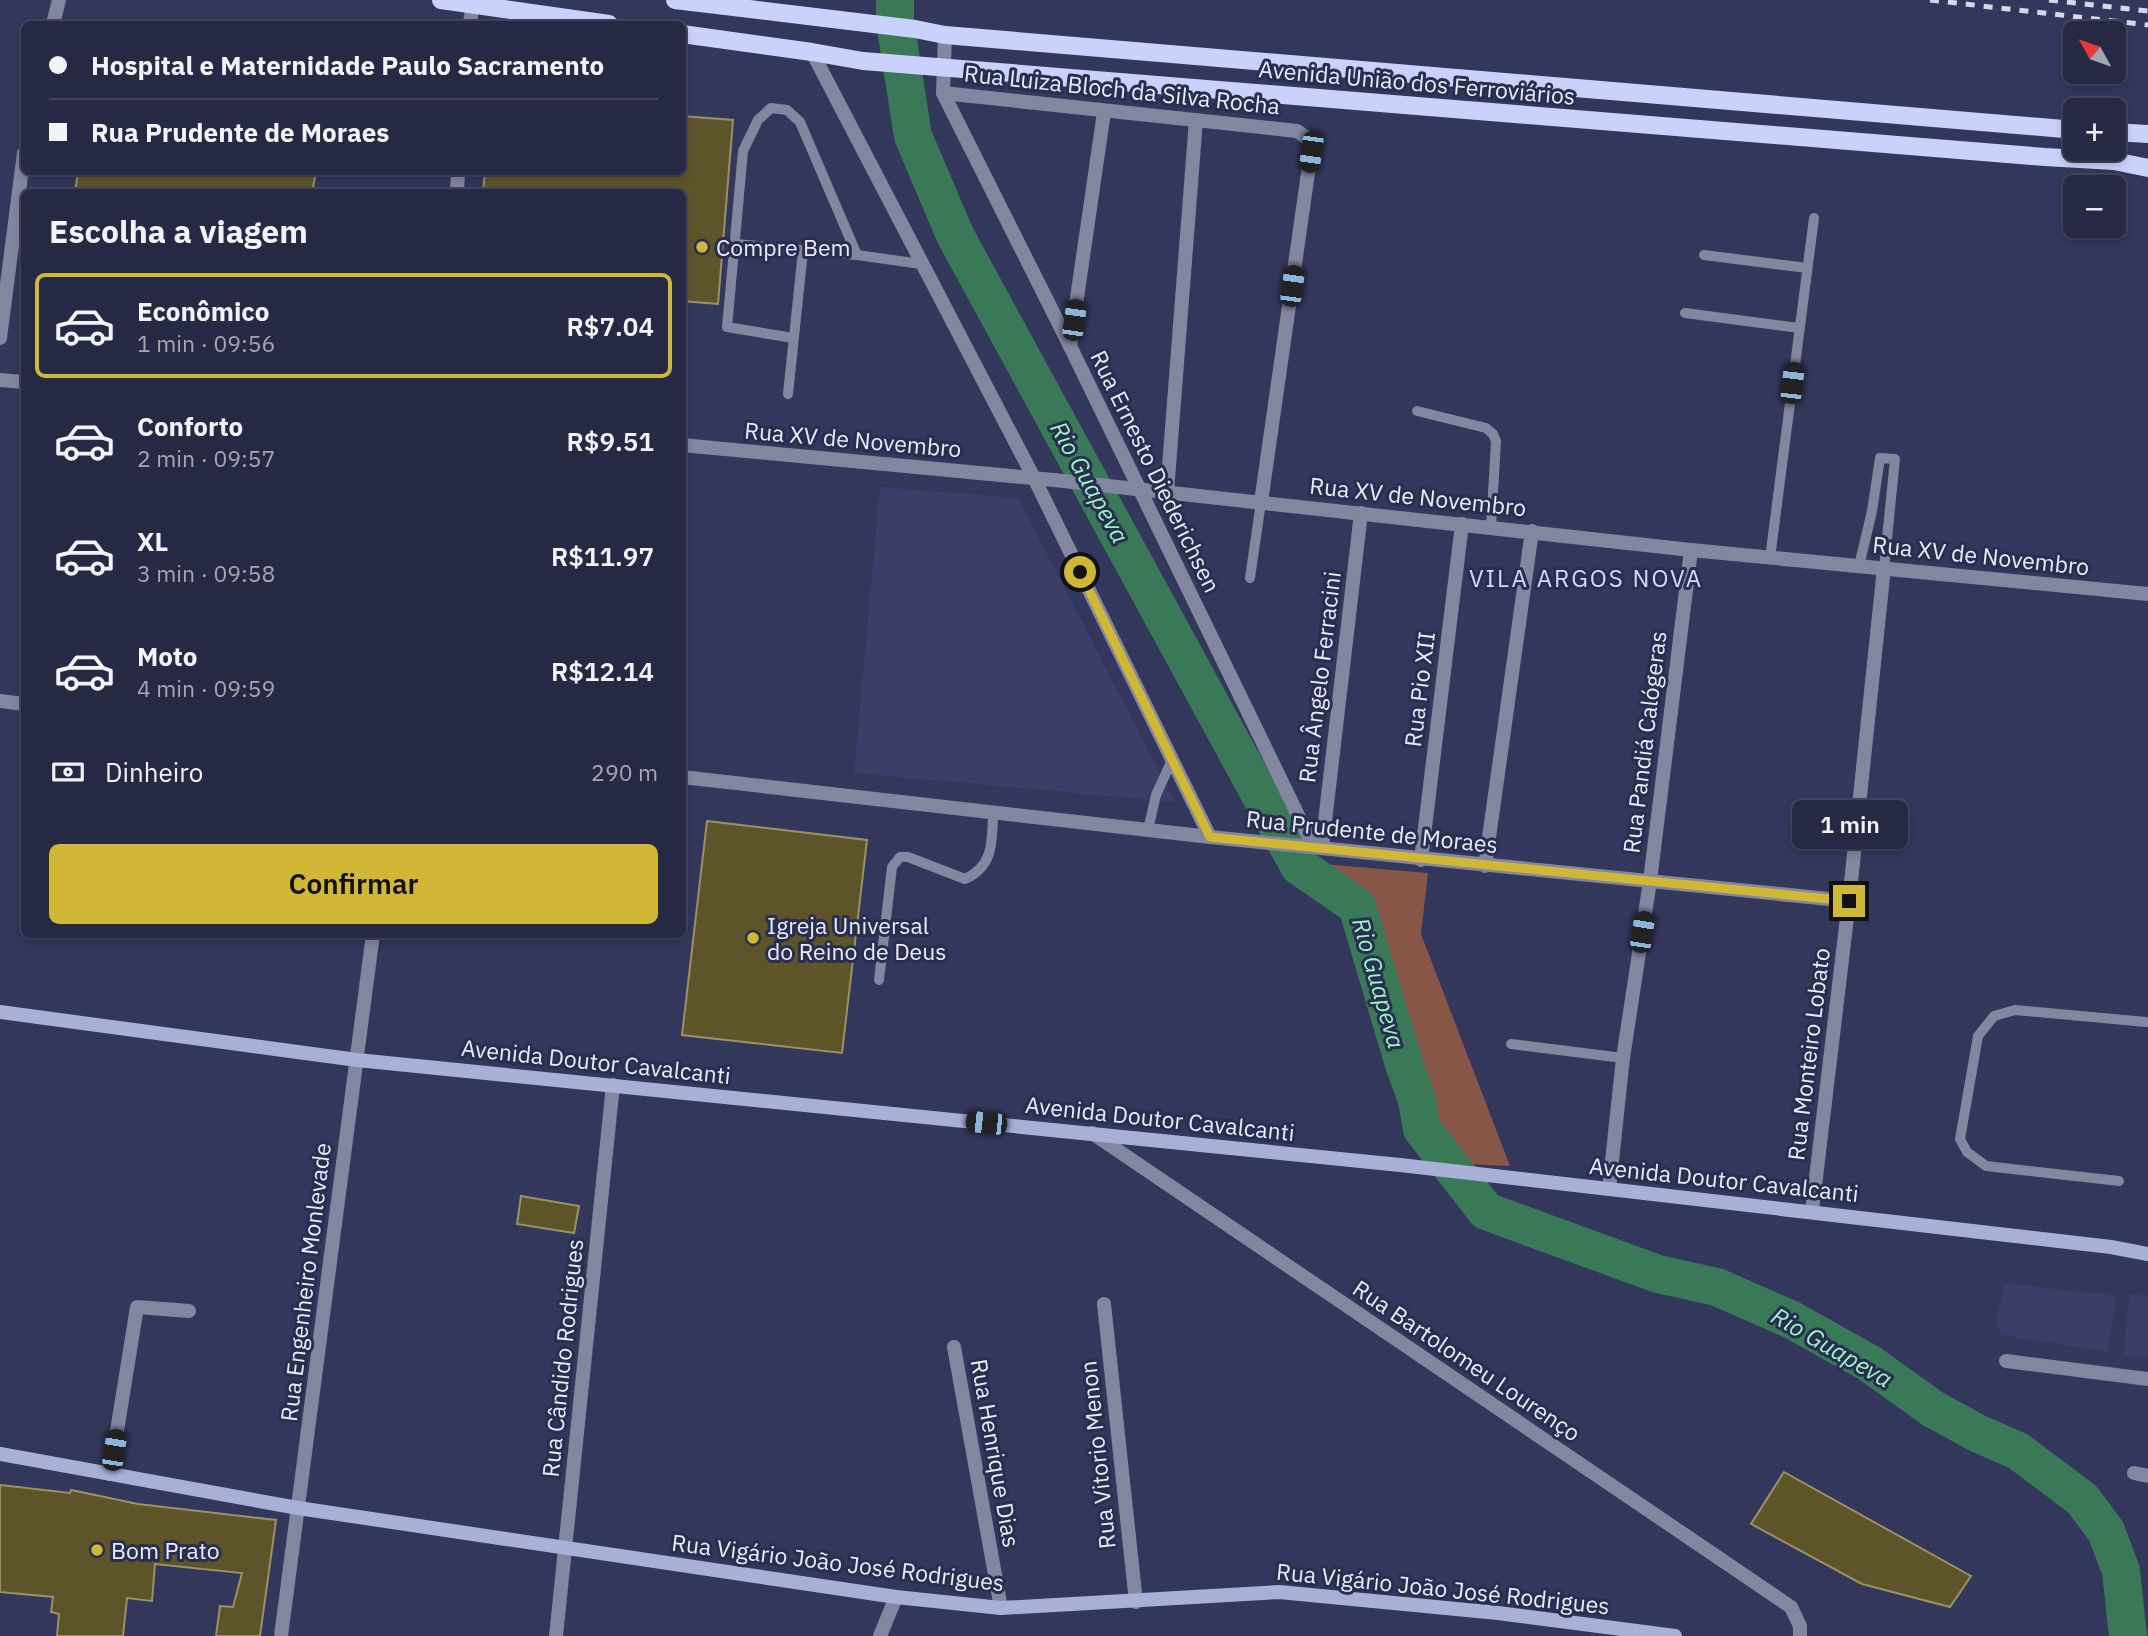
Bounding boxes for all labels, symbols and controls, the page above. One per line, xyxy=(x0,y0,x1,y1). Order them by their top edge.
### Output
north arrow xyxy=(2063,21,2126,84)
map controls xyxy=(2063,21,2126,238)
text: Hospital e Maternidade Paulo Sacramento xyxy=(91,48,604,82)
street label: Avenida União dos Ferroviários xyxy=(1257,53,1577,111)
street label: Rua Luiza Bloch da Silva Rocha xyxy=(963,57,1281,121)
button: + xyxy=(2063,98,2126,161)
text: Rua Prudente de Moraes xyxy=(91,115,389,149)
car xyxy=(1298,130,1325,174)
button: − xyxy=(2063,175,2126,238)
text: Escolha a viagem xyxy=(49,210,308,252)
place label: Compre Bem xyxy=(716,232,851,262)
marker: Compre Bem xyxy=(694,239,710,255)
car xyxy=(1279,264,1306,308)
icon: car xyxy=(53,294,116,357)
text: Econômico xyxy=(137,294,269,328)
car xyxy=(1061,298,1088,342)
text: R$7.04 xyxy=(567,309,654,343)
text: 1 min · 09:56 xyxy=(137,328,275,358)
street label: Rua Ernesto Diederichsen xyxy=(1084,345,1228,597)
car xyxy=(1780,361,1805,405)
icon: car xyxy=(53,409,116,472)
text: Conforto xyxy=(137,409,243,443)
street label: Rua XV de Novembro xyxy=(743,415,963,463)
water label: Rio Guapeva xyxy=(1043,415,1137,549)
text: R$9.51 xyxy=(567,424,654,458)
text: 2 min · 09:57 xyxy=(137,443,275,473)
street label: Rua XV de Novembro xyxy=(1308,470,1528,522)
icon: car xyxy=(53,524,116,587)
text: XL xyxy=(137,524,168,558)
street label: Rua XV de Novembro xyxy=(1871,529,2091,581)
text: R$11.97 xyxy=(551,539,654,573)
route start xyxy=(1064,556,1096,588)
text: 3 min · 09:58 xyxy=(137,558,275,588)
district label: VILA ARGOS NOVA xyxy=(1469,562,1703,594)
street label: Rua Ângelo Ferracini xyxy=(1291,570,1347,784)
street label: Rua Pandiá Calógeras xyxy=(1615,629,1673,855)
street label: Rua Pio XII xyxy=(1397,630,1441,748)
icon: car xyxy=(53,639,116,702)
text: Moto xyxy=(137,639,197,673)
text: R$12.14 xyxy=(551,654,654,688)
text: 4 min · 09:59 xyxy=(137,673,275,703)
icon: cash xyxy=(49,753,87,791)
text: Dinheiro xyxy=(105,755,203,789)
text: 290 m xyxy=(591,757,658,787)
callout: 1 min xyxy=(1791,800,1907,848)
street label: Rua Prudente de Moraes xyxy=(1245,803,1499,859)
text: 1 min xyxy=(1820,809,1880,839)
button: Confirmar xyxy=(49,844,658,924)
route end xyxy=(1833,885,1865,917)
place label: Igreja Universal do Reino de Deus xyxy=(767,910,947,966)
car xyxy=(1629,910,1656,954)
water label: Rio Guapeva xyxy=(1345,914,1413,1052)
marker: Igreja Universal do Reino de Deus xyxy=(745,930,761,946)
street label: Rua Monteiro Lobato xyxy=(1780,946,1836,1162)
street label: Avenida Doutor Cavalcanti xyxy=(460,1032,732,1090)
street label: Avenida Doutor Cavalcanti xyxy=(1024,1089,1296,1147)
car xyxy=(965,1110,1008,1136)
street label: Rua Engenheiro Monlevade xyxy=(273,1141,337,1423)
street label: Avenida Doutor Cavalcanti xyxy=(1588,1150,1860,1208)
street label: Rua Cândido Rodrigues xyxy=(535,1237,589,1479)
street label: Rua Bartolomeu Lourenço xyxy=(1347,1273,1587,1447)
water label: Rio Guapeva xyxy=(1766,1299,1898,1395)
street label: Rua Henrique Dias xyxy=(965,1356,1027,1550)
street label: Rua Vitorio Menon xyxy=(1072,1359,1122,1551)
car xyxy=(101,1428,128,1472)
street label: Rua Vigário João José Rodrigues xyxy=(670,1527,1006,1597)
place label: Bom Prato xyxy=(111,1535,220,1565)
marker: Bom Prato xyxy=(89,1542,105,1558)
street label: Rua Vigário João José Rodrigues xyxy=(1275,1556,1611,1620)

